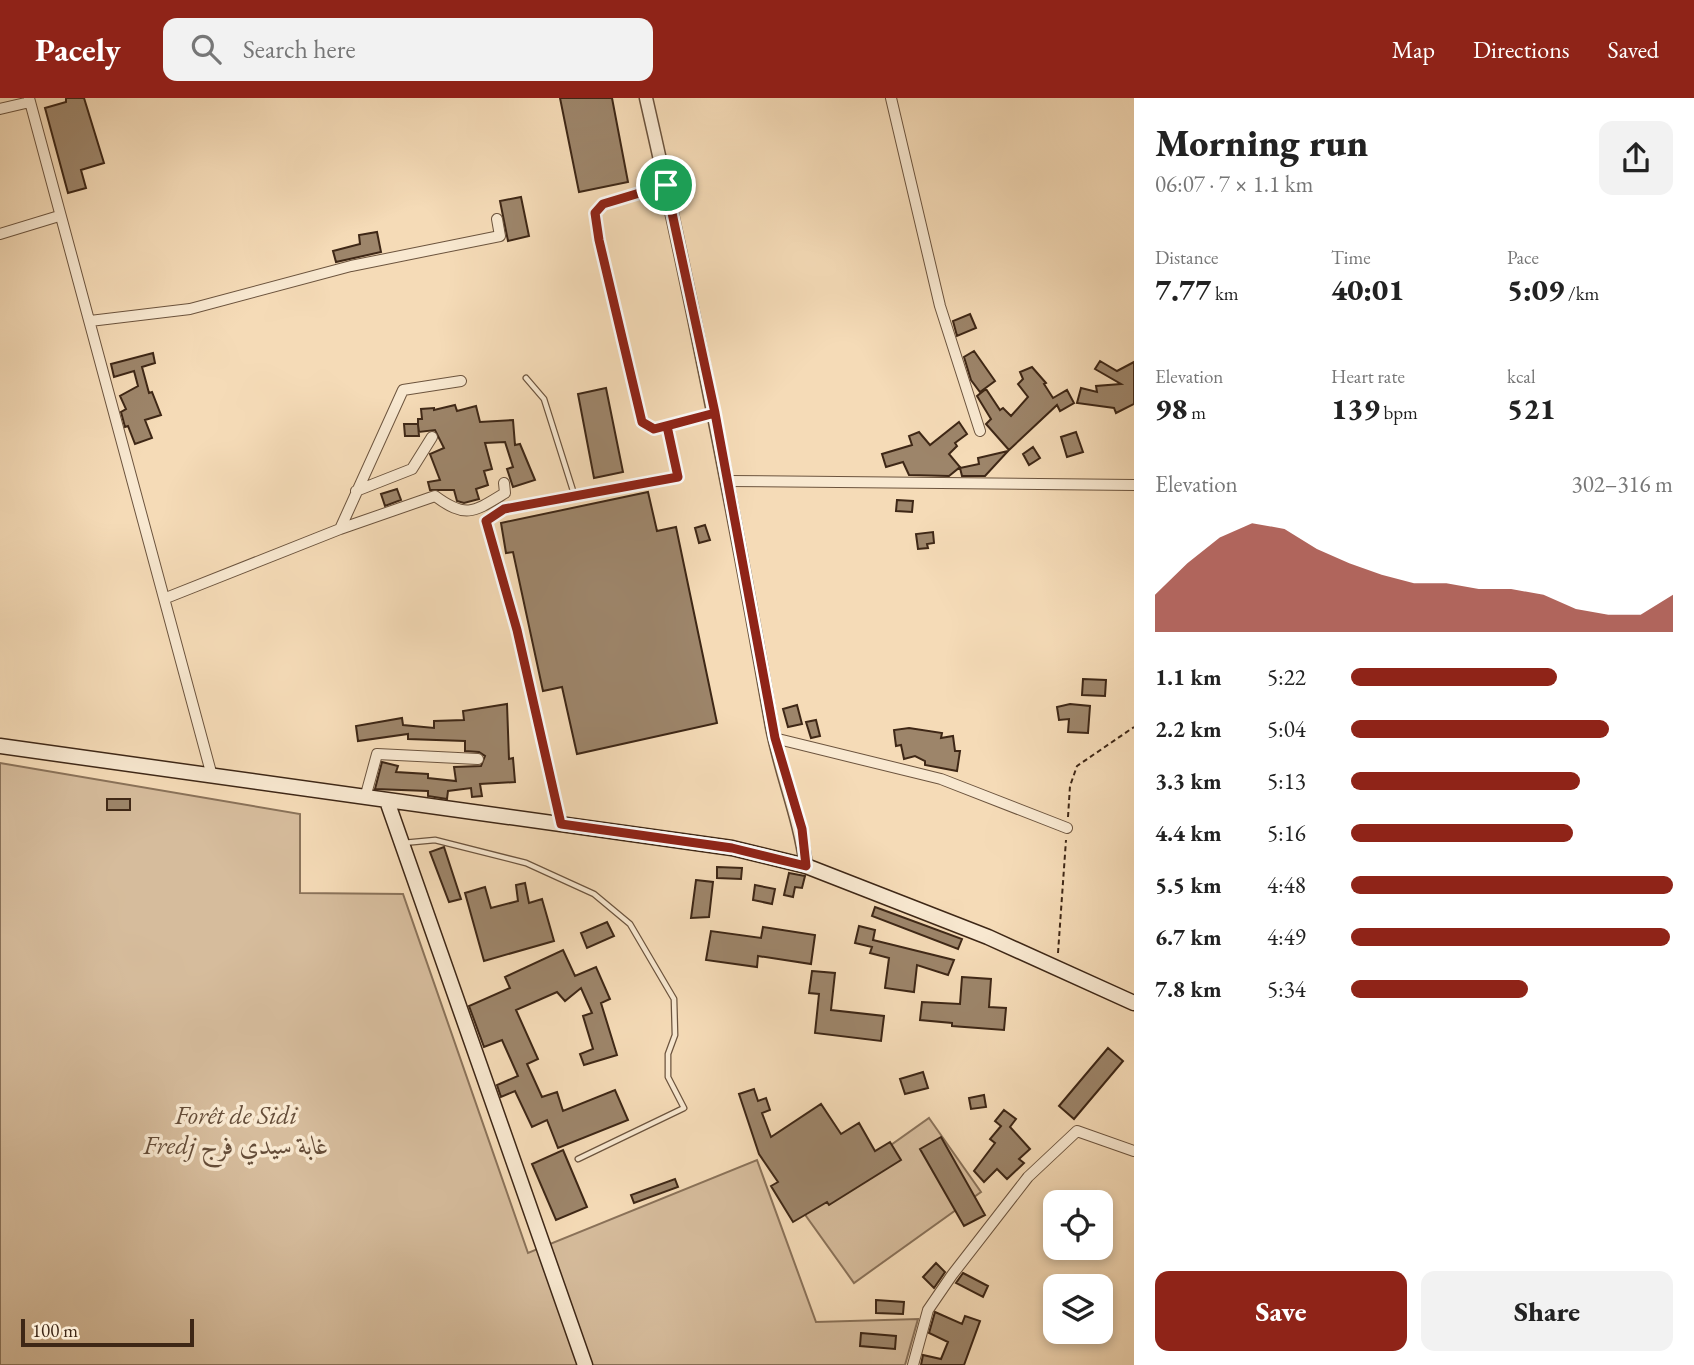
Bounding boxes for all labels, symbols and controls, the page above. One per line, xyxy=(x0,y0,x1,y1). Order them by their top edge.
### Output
search box xyxy=(163,18,653,81)
text: Pacely xyxy=(35,28,121,71)
icon: search xyxy=(187,30,225,68)
text: Search here xyxy=(243,32,356,66)
text: Map xyxy=(1392,34,1435,65)
text: Directions xyxy=(1473,34,1570,65)
text: Saved xyxy=(1608,34,1659,65)
text: Morning run xyxy=(1155,118,1368,167)
button: share xyxy=(1599,121,1673,195)
pin xyxy=(636,155,696,215)
icon: arrive xyxy=(647,166,685,204)
text: 06:07 · 7 × 1.1 km xyxy=(1155,169,1313,199)
text: Distance xyxy=(1155,245,1218,270)
text: Time xyxy=(1331,245,1371,270)
text: Pace xyxy=(1507,245,1539,270)
text: 7.77 xyxy=(1155,270,1211,309)
text: 40:01 xyxy=(1331,270,1404,309)
text: 5:09 xyxy=(1507,270,1564,309)
text: km xyxy=(1211,281,1239,306)
text: /km xyxy=(1564,281,1599,306)
text: Elevation xyxy=(1155,364,1223,389)
text: Heart rate xyxy=(1331,364,1405,389)
text: kcal xyxy=(1507,364,1536,389)
text: 98 xyxy=(1155,389,1187,428)
text: 139 xyxy=(1331,389,1380,428)
text: 521 xyxy=(1507,389,1556,428)
text: m xyxy=(1187,400,1206,425)
text: bpm xyxy=(1380,400,1418,425)
text: Elevation xyxy=(1155,469,1238,499)
text: 302–316 m xyxy=(1572,469,1673,499)
text: 1.1 km xyxy=(1155,662,1222,692)
text: 5:22 xyxy=(1267,662,1306,692)
text: 2.2 km xyxy=(1155,714,1222,744)
text: 5:04 xyxy=(1267,714,1306,744)
text: 3.3 km xyxy=(1155,766,1222,796)
text: 5:13 xyxy=(1267,766,1306,796)
text: 4.4 km xyxy=(1155,818,1222,848)
text: 5:16 xyxy=(1267,818,1306,848)
text: 5.5 km xyxy=(1155,870,1222,900)
text: 4:48 xyxy=(1267,870,1306,900)
text: 6.7 km xyxy=(1155,922,1222,952)
text: 4:49 xyxy=(1267,922,1306,952)
text: 7.8 km xyxy=(1155,974,1222,1004)
text: 5:34 xyxy=(1267,974,1306,1004)
park label: Forêt de Sidi Fredj غابة سيدي فرج xyxy=(142,1098,329,1169)
map controls xyxy=(1043,1190,1113,1344)
button: locate xyxy=(1043,1190,1113,1260)
button: Save xyxy=(1155,1271,1407,1351)
button: Share xyxy=(1421,1271,1673,1351)
button: layers xyxy=(1043,1274,1113,1344)
scale bar xyxy=(21,1316,194,1348)
text: 100 m xyxy=(32,1318,78,1343)

